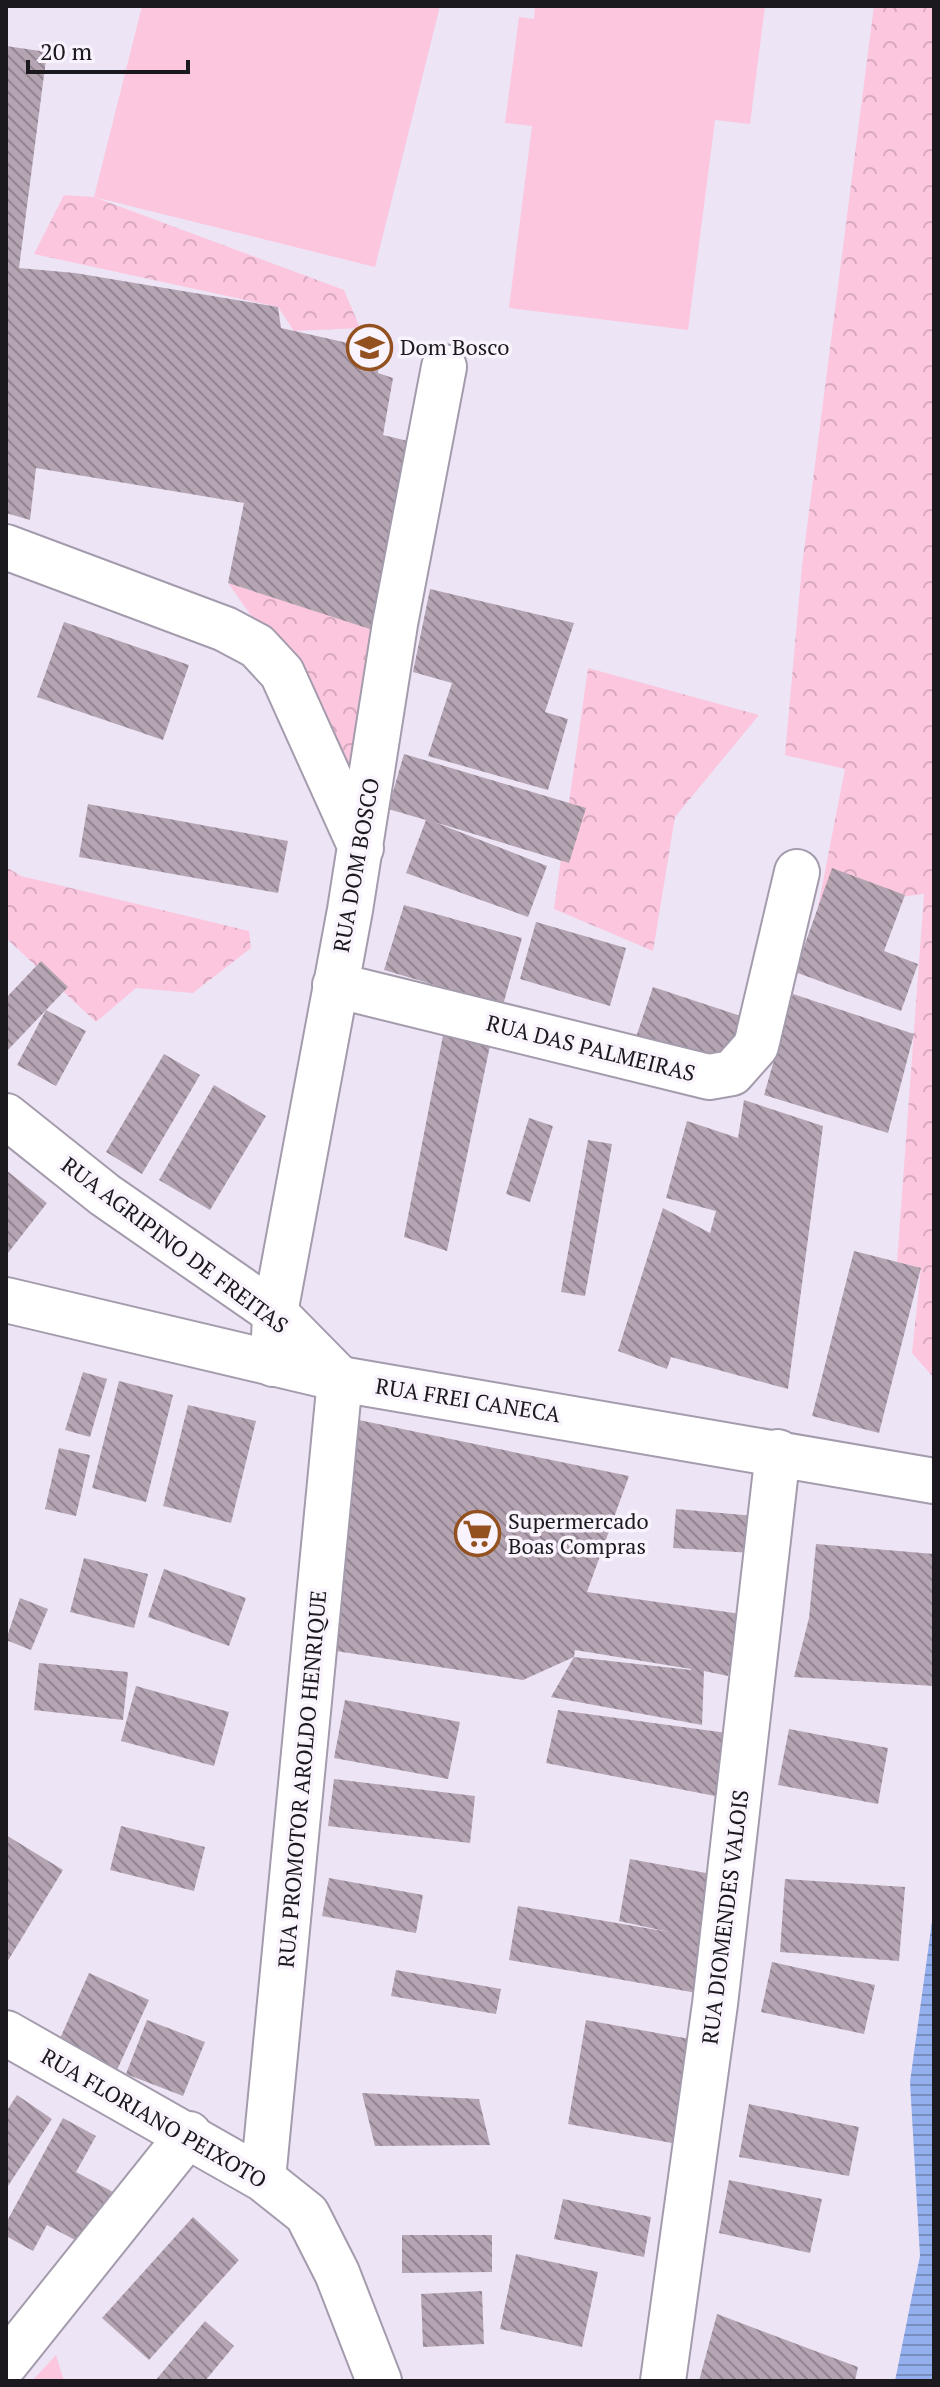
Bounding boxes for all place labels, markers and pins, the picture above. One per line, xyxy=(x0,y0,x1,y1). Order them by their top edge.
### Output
school or university icon: Dom Bosco xyxy=(345,323,393,371)
place label: Dom Bosco xyxy=(400,332,509,361)
place label: Supermercado Boas Compras xyxy=(508,1506,649,1560)
supermarket icon: Supermercado Boas Compras xyxy=(453,1510,501,1558)

